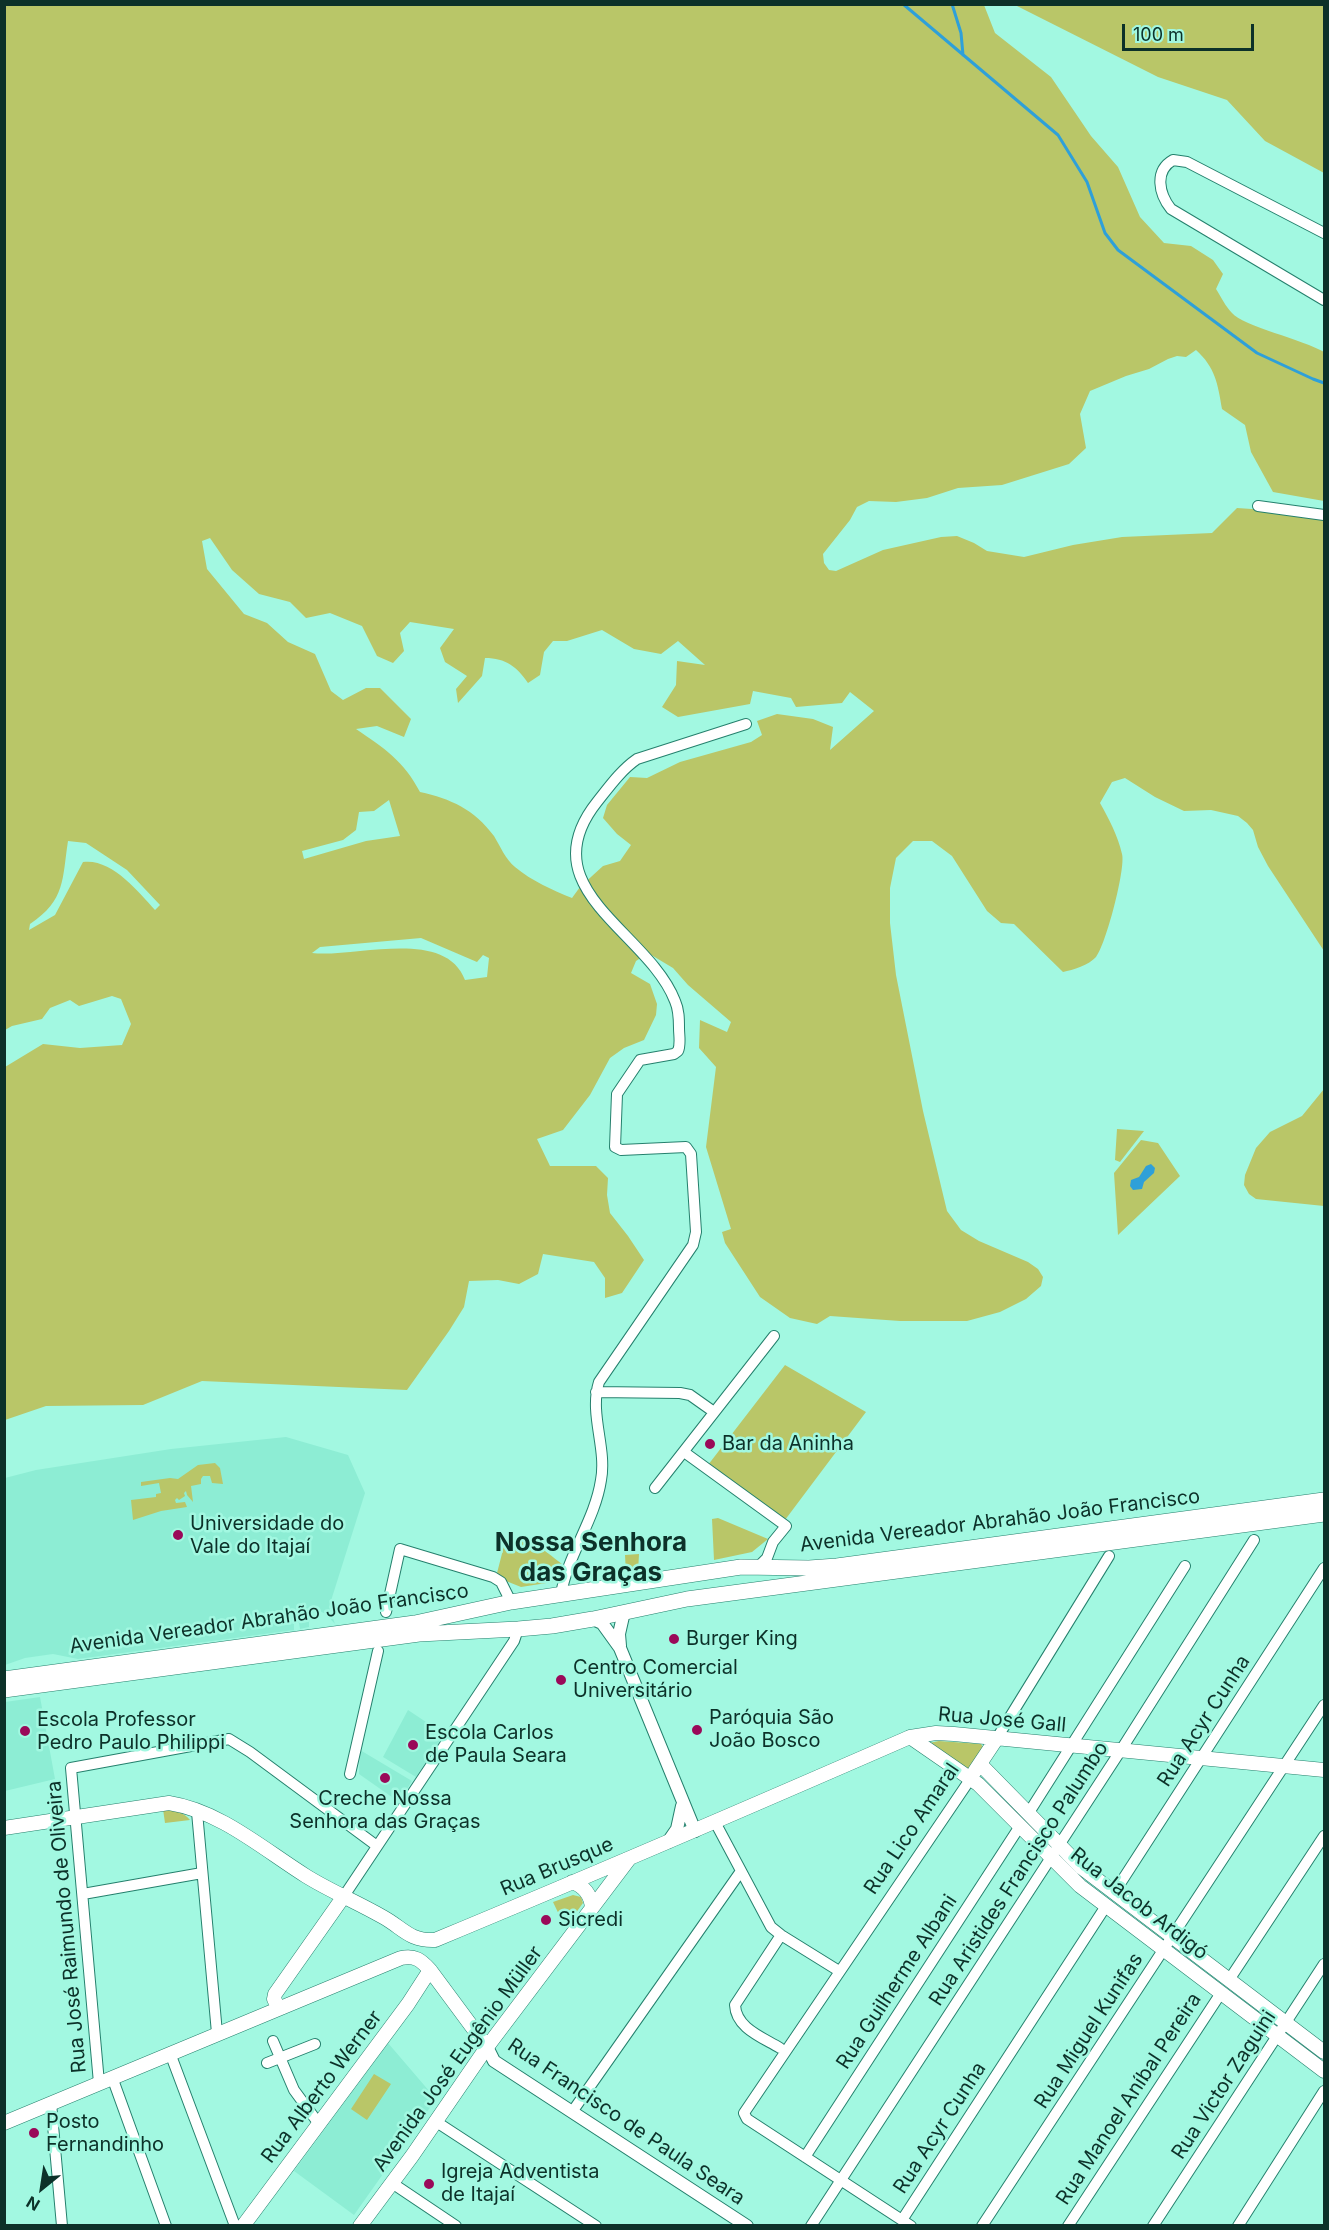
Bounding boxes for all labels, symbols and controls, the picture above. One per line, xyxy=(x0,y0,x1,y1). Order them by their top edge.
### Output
scale bar xyxy=(1125,12,1257,50)
text: 100 m xyxy=(1133,24,1184,45)
place label: Bar da Aninha xyxy=(722,1432,854,1456)
marker: Bar da Aninha xyxy=(703,1437,717,1451)
street label: Avenida Vereador Abrahão João Francisco xyxy=(799,1485,1201,1557)
place label: Universidade do Vale do Itajaí xyxy=(190,1512,344,1559)
district label: Nossa Senhora das Graças xyxy=(495,1527,687,1588)
marker: Universidade do Vale do Itajaí xyxy=(171,1528,185,1542)
street label: Avenida Vereador Abrahão João Francisco xyxy=(68,1579,470,1659)
place label: Burger King xyxy=(686,1627,798,1651)
marker: Burger King xyxy=(667,1632,681,1646)
street label: Rua Acyr Cunha xyxy=(1153,1651,1255,1791)
place label: Centro Comercial Universitário xyxy=(573,1656,738,1703)
marker: Centro Comercial Universitário xyxy=(554,1673,568,1687)
street label: Rua José Gall xyxy=(937,1702,1067,1738)
place label: Paróquia São João Bosco xyxy=(709,1706,834,1753)
place label: Escola Professor Pedro Paulo Philippi xyxy=(37,1708,225,1755)
place label: Escola Carlos de Paula Seara xyxy=(425,1721,567,1768)
marker: Paróquia São João Bosco xyxy=(690,1723,704,1737)
marker: Escola Professor Pedro Paulo Philippi xyxy=(18,1724,32,1738)
street label: Rua Aristides Francisco Palumbo xyxy=(924,1737,1114,2011)
marker: Escola Carlos de Paula Seara xyxy=(406,1738,420,1752)
street label: Rua Lico Amaral xyxy=(859,1759,965,1899)
marker: Creche Nossa Senhora das Graças xyxy=(378,1771,392,1785)
street label: Rua José Raimundo de Oliveira xyxy=(42,1780,92,2074)
place label: Creche Nossa Senhora das Graças xyxy=(289,1787,481,1834)
street label: Rua Brusque xyxy=(497,1832,617,1902)
street label: Rua Jacob Ardigó xyxy=(1065,1843,1213,1965)
street label: Rua Guilherme Albani xyxy=(832,1890,962,2074)
place label: Sicredi xyxy=(558,1908,623,1932)
marker: Sicredi xyxy=(539,1913,553,1927)
street label: Avenida José Eugênio Müller xyxy=(368,1942,548,2176)
street label: Rua Miguel Kunifas xyxy=(1030,1949,1148,2113)
street label: Rua Manoel Aníbal Pereira xyxy=(1051,1988,1207,2210)
street label: Rua Alberto Werner xyxy=(257,2006,387,2168)
street label: Rua Victor Zaguini xyxy=(1167,2006,1281,2164)
street label: Rua Francisco de Paula Seara xyxy=(503,2033,749,2211)
street label: Rua Acyr Cunha xyxy=(889,2058,991,2198)
place label: Posto Fernandinho xyxy=(46,2110,164,2157)
marker: Posto Fernandinho xyxy=(27,2126,41,2140)
north arrow xyxy=(12,2158,72,2218)
place label: Igreja Adventista de Itajaí xyxy=(441,2160,599,2207)
marker: Igreja Adventista de Itajaí xyxy=(422,2177,436,2191)
text: N xyxy=(23,2192,43,2215)

